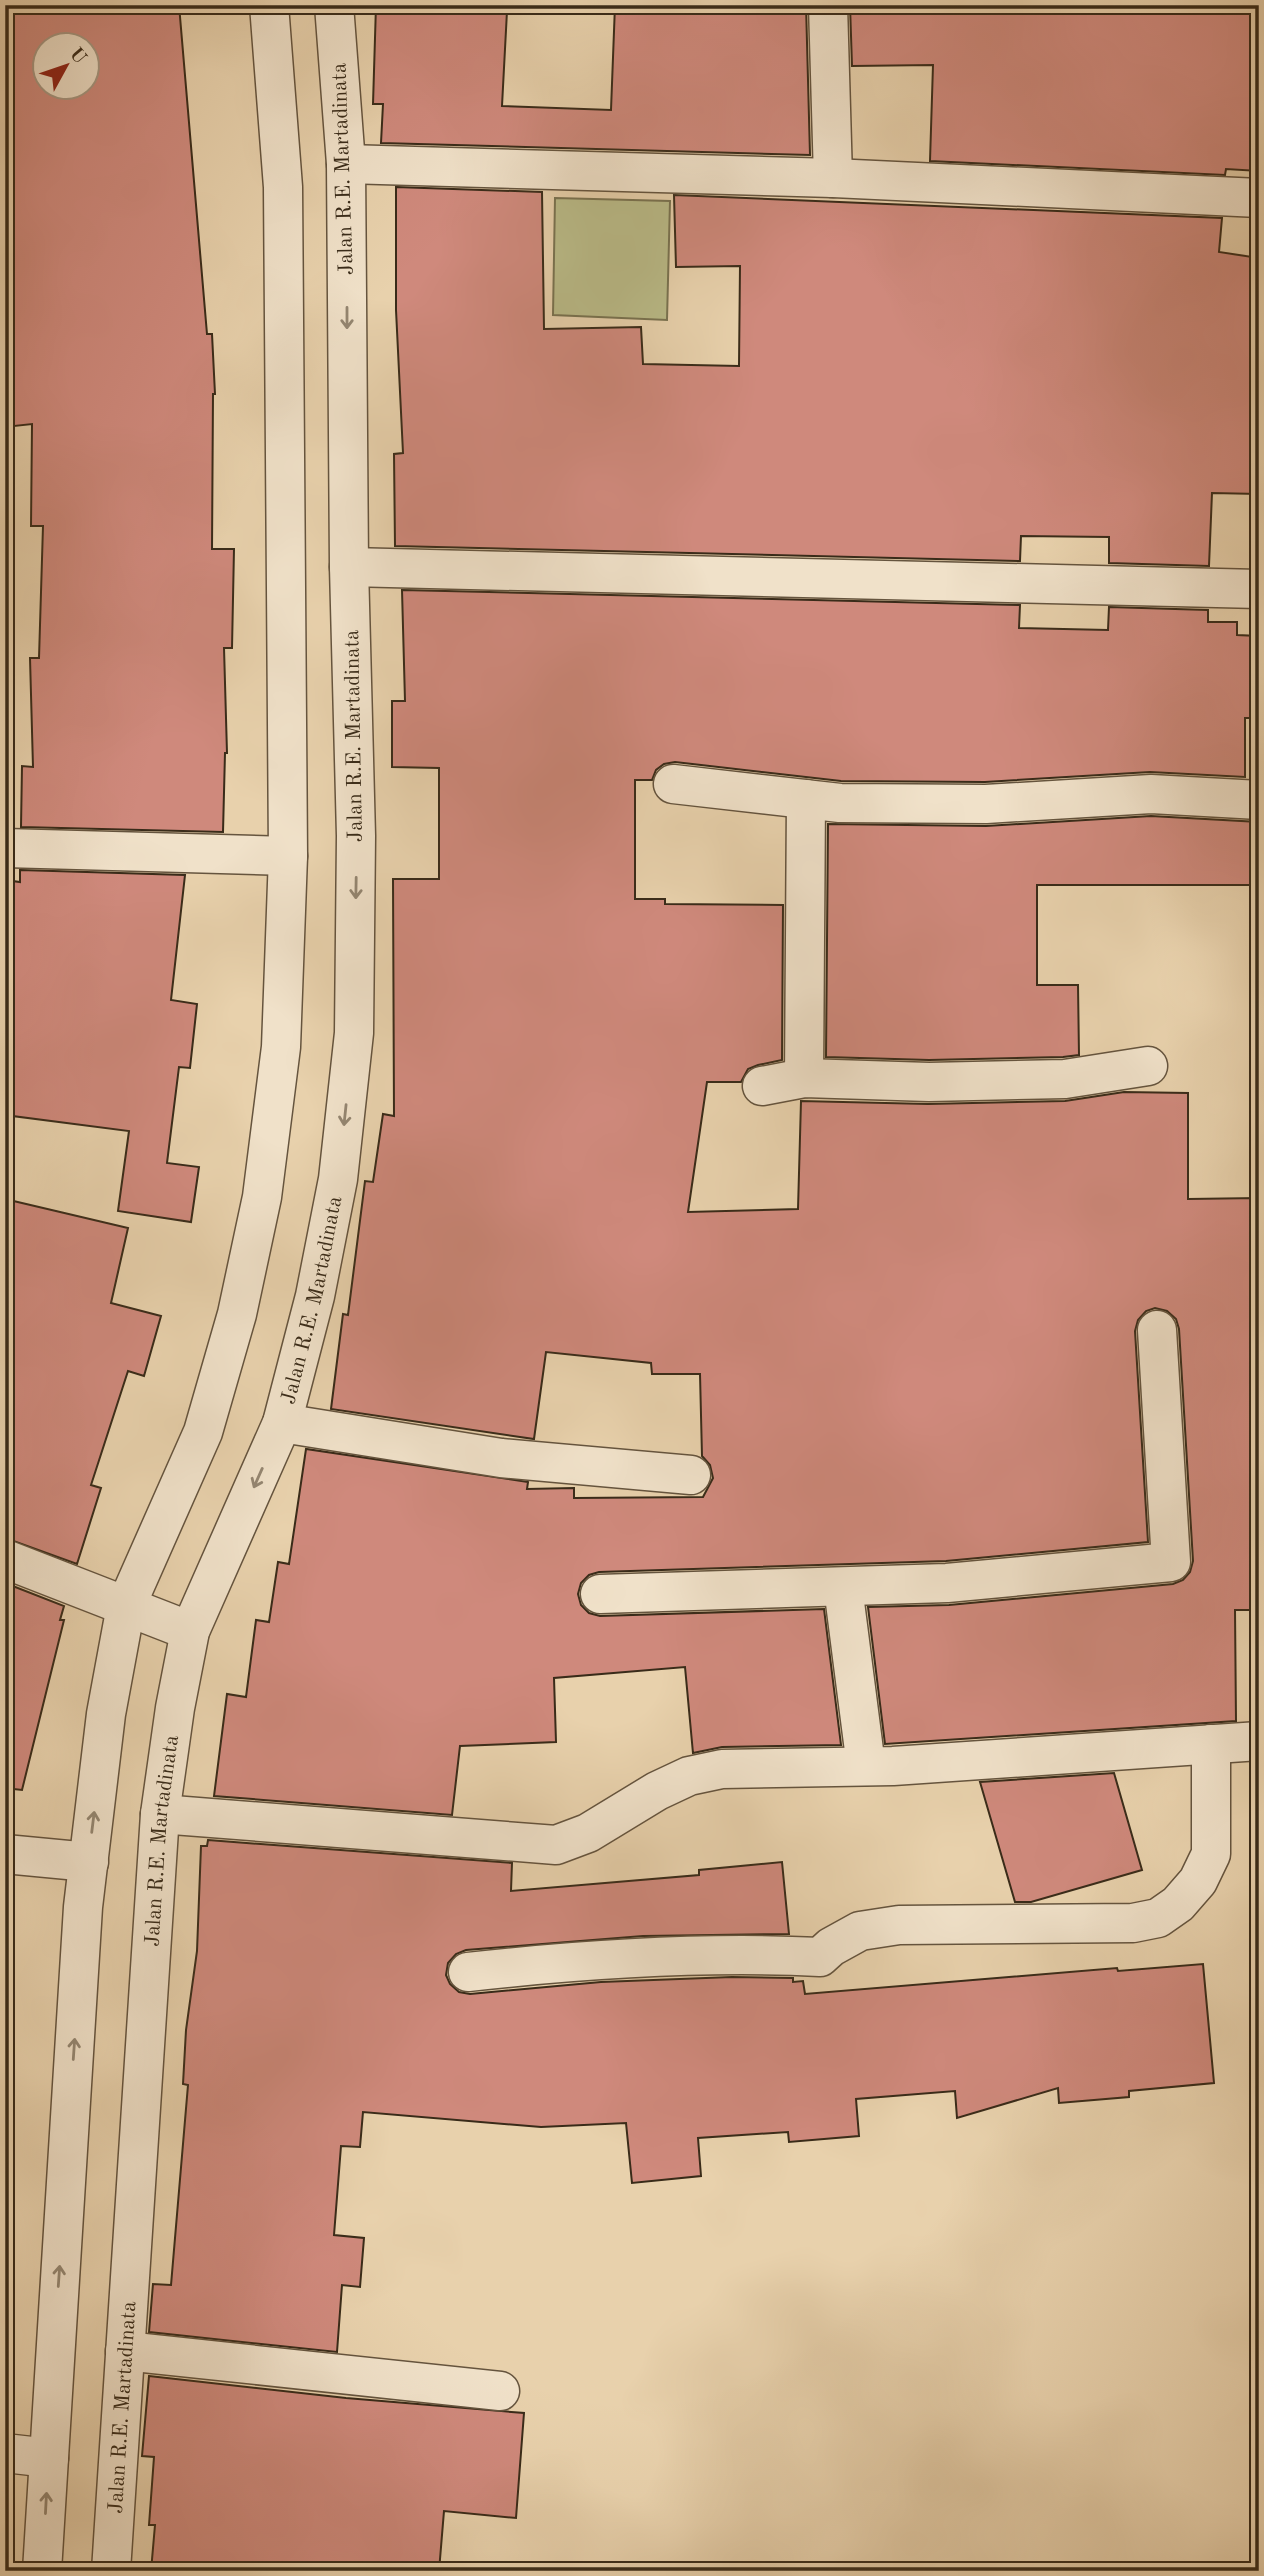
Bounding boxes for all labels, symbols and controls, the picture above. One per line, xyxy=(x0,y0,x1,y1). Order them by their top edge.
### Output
north arrow xyxy=(32,32,102,102)
text: U xyxy=(65,45,89,69)
street label: Jalan R.E. Martadinata xyxy=(329,62,358,276)
one-way arrow xyxy=(340,306,354,329)
street label: Jalan R.E. Martadinata xyxy=(342,630,367,842)
one-way arrow xyxy=(349,877,362,900)
one-way arrow xyxy=(338,1104,351,1126)
street label: Jalan R.E. Martadinata xyxy=(278,1195,346,1407)
one-way arrow xyxy=(250,1467,263,1488)
street label: Jalan R.E. Martadinata xyxy=(142,1734,183,1947)
one-way arrow xyxy=(87,1811,100,1834)
one-way arrow xyxy=(68,2038,81,2060)
one-way arrow xyxy=(53,2265,66,2287)
street label: Jalan R.E. Martadinata xyxy=(106,2301,140,2514)
one-way arrow xyxy=(40,2492,53,2514)

